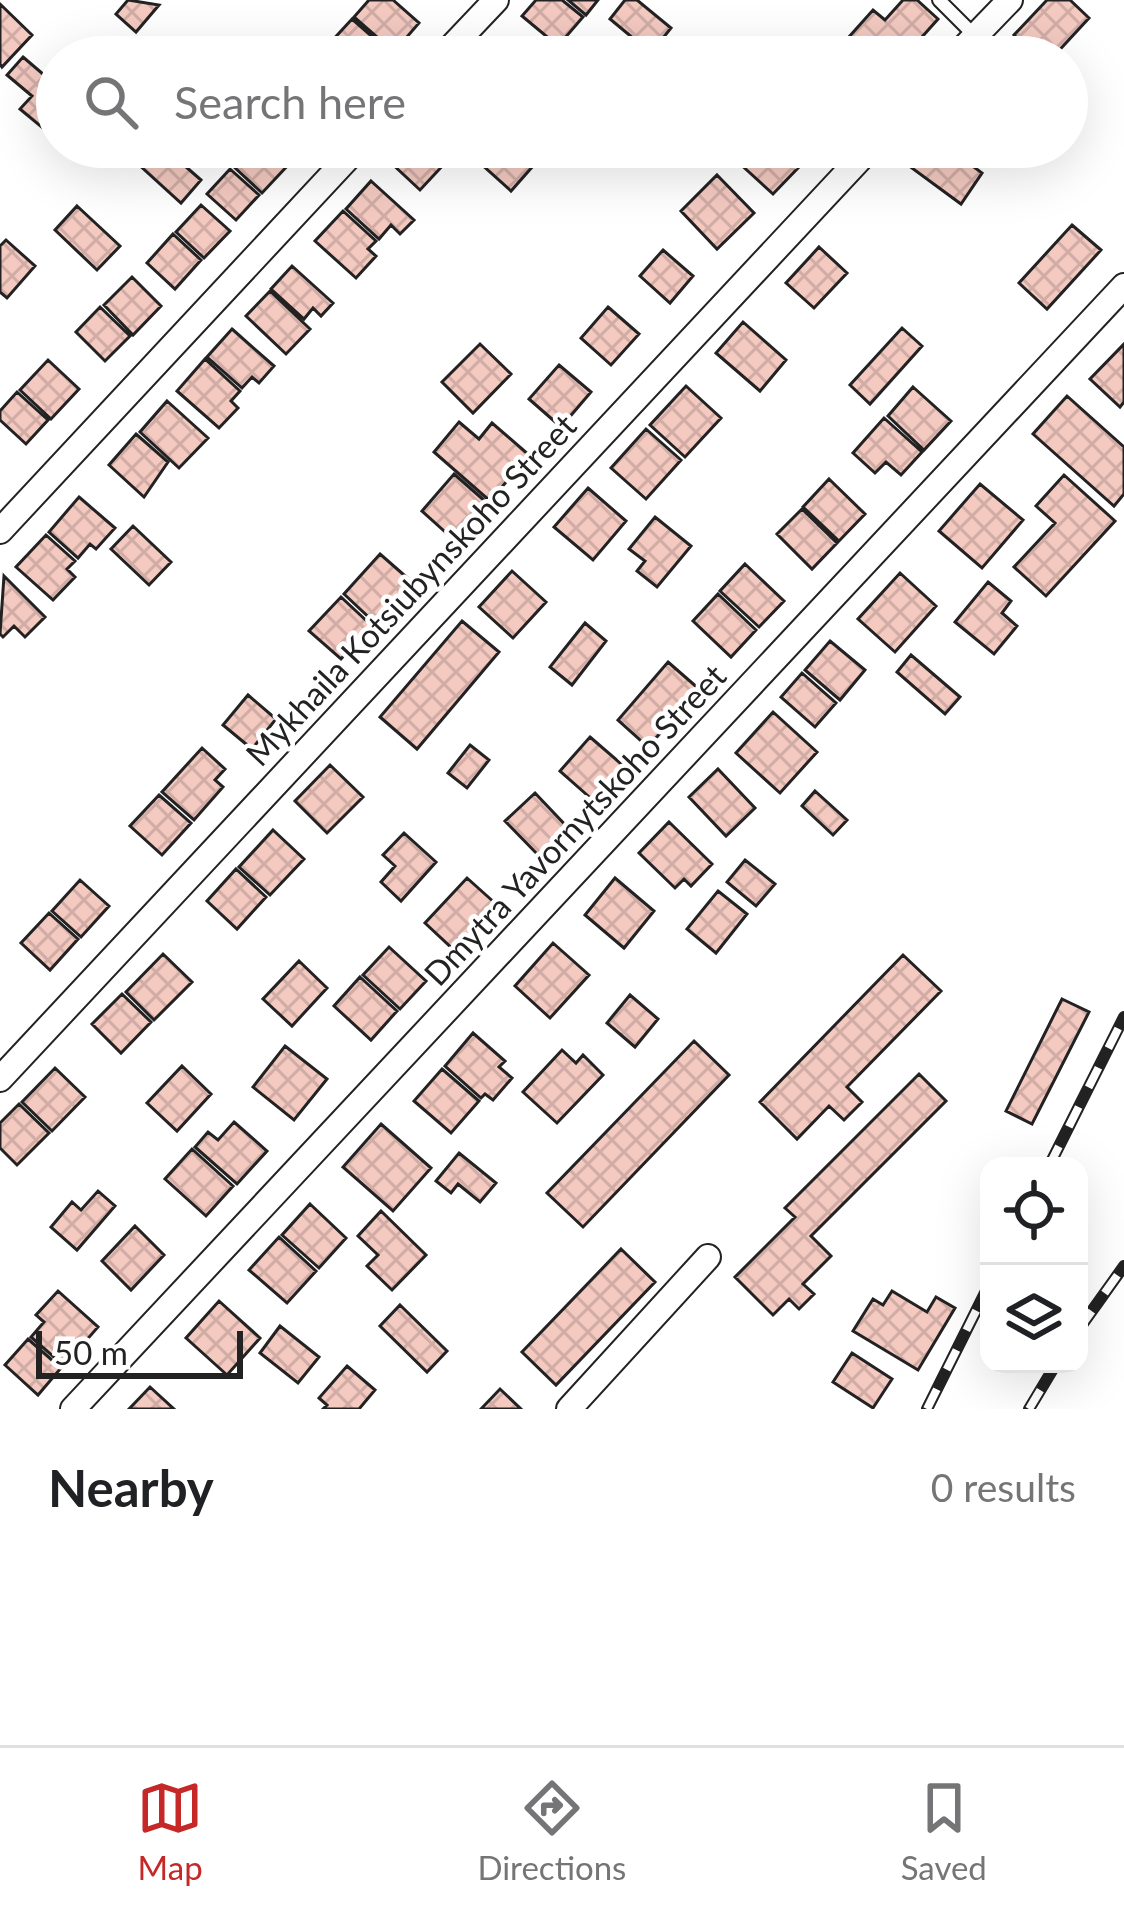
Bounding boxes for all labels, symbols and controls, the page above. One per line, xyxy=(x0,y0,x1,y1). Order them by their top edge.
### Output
search box xyxy=(36,36,1088,168)
icon: search xyxy=(78,69,144,135)
text: Search here xyxy=(174,75,406,129)
street label: Mykhaila Kotsiubynskoho Street xyxy=(237,405,584,773)
street label: Dmytra Yavornytskoho Street xyxy=(415,655,734,993)
map controls xyxy=(980,1157,1088,1373)
button: locate xyxy=(980,1157,1088,1265)
button: layers xyxy=(980,1265,1088,1373)
scale bar xyxy=(36,1325,243,1378)
text: 50 m xyxy=(54,1332,128,1372)
text: Nearby xyxy=(48,1457,214,1518)
text: 0 results xyxy=(931,1464,1076,1510)
tab: Map xyxy=(137,1775,203,1887)
tab: Directions xyxy=(477,1775,626,1887)
tab: Saved xyxy=(901,1775,987,1887)

